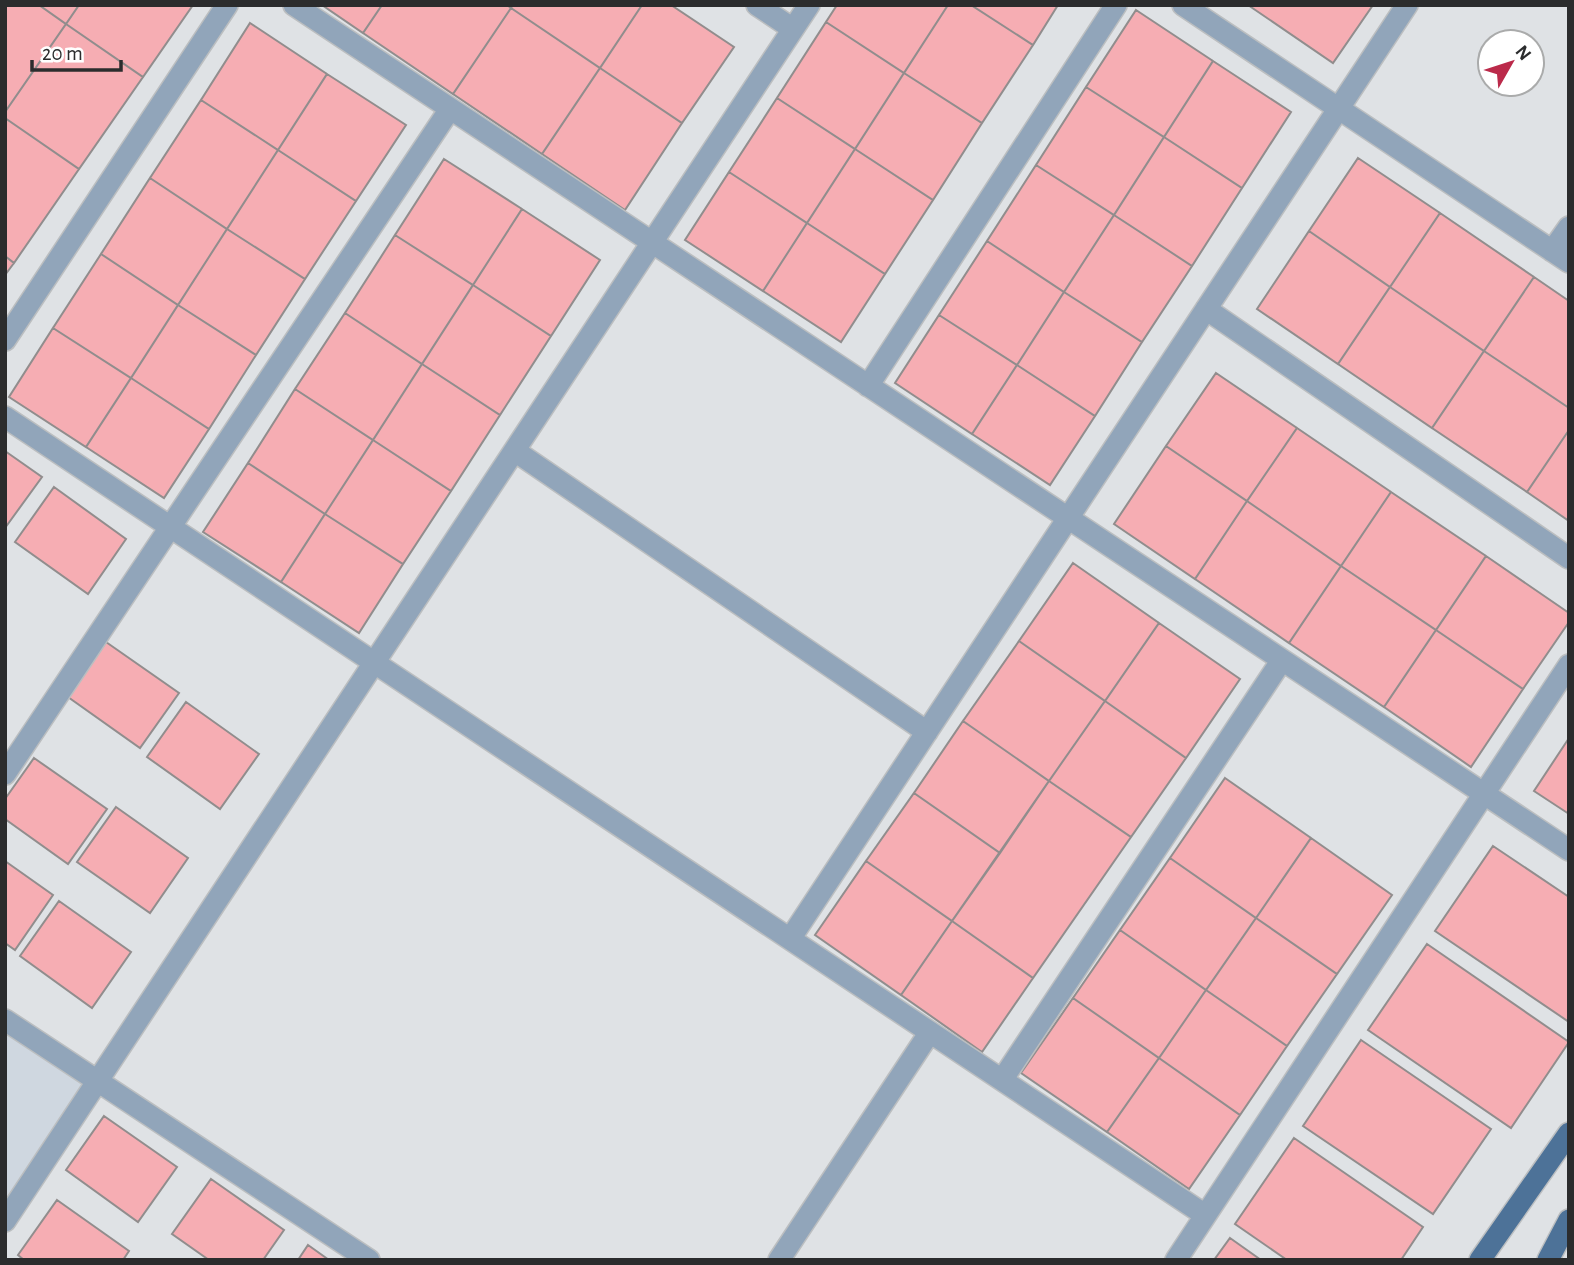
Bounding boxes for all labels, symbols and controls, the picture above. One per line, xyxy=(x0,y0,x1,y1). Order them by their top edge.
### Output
scale bar xyxy=(32,28,121,72)
north arrow xyxy=(1476,28,1546,98)
text: N xyxy=(1512,42,1535,64)
text: 20 m xyxy=(42,43,83,64)

